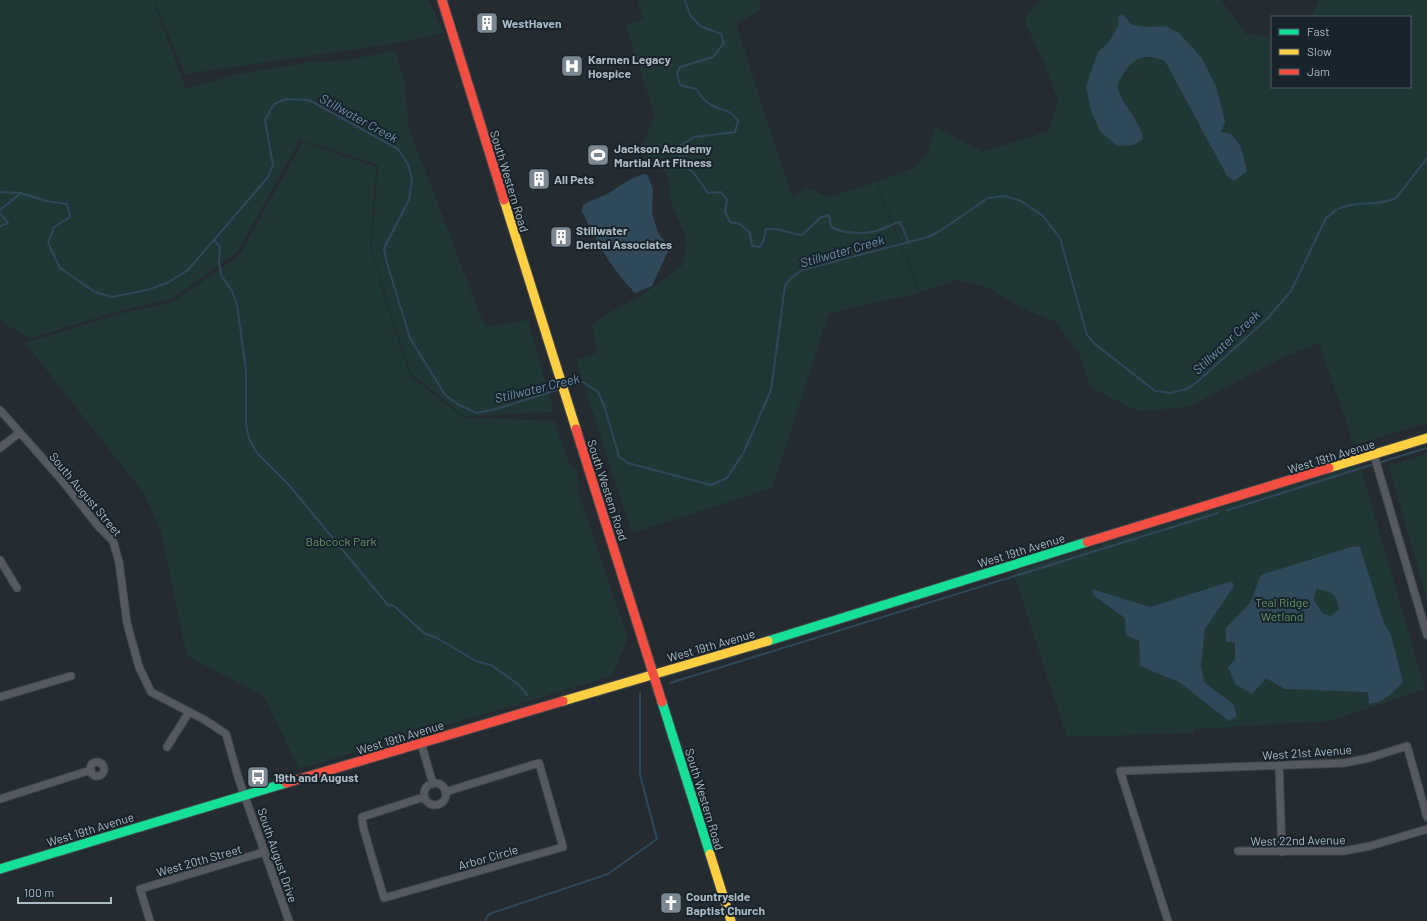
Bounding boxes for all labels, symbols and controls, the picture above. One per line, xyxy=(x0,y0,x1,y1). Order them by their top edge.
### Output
building icon: WestHaven xyxy=(474,10,500,36)
place label: WestHaven xyxy=(502,16,562,30)
legend xyxy=(1271,16,1411,88)
text: Fast xyxy=(1307,24,1330,38)
text: Slow xyxy=(1307,44,1332,58)
place label: Karmen Legacy Hospice xyxy=(588,52,671,80)
hospital icon: Karmen Legacy Hospice xyxy=(559,53,585,79)
text: Jam xyxy=(1307,64,1330,78)
water label: Stillwater Creek xyxy=(317,90,401,146)
street label: South Western Road xyxy=(488,128,532,234)
place label: Jackson Academy Martial Art Fitness xyxy=(614,141,712,169)
sports icon: Jackson Academy Martial Art Fitness xyxy=(585,142,611,168)
building icon: All Pets xyxy=(526,166,552,192)
place label: All Pets xyxy=(554,172,594,186)
place label: Stillwater Dental Associates xyxy=(576,223,672,251)
building icon: Stillwater Dental Associates xyxy=(548,224,574,250)
water label: Stillwater Creek xyxy=(798,231,887,271)
water label: Stillwater Creek xyxy=(1189,306,1264,377)
water label: Stillwater Creek xyxy=(493,370,582,406)
street label: West 19th Avenue xyxy=(1286,436,1376,476)
street label: South Western Road xyxy=(585,438,631,542)
street label: South August Street xyxy=(47,449,125,539)
street label: West 19th Avenue xyxy=(976,530,1066,570)
park label: Babcock Park xyxy=(305,534,377,548)
park label: Teal Ridge Wetland xyxy=(1255,595,1309,623)
street label: West 19th Avenue xyxy=(666,626,756,664)
street label: West 19th Avenue xyxy=(355,717,445,757)
street label: West 21st Avenue xyxy=(1262,742,1352,762)
street label: South Western Road xyxy=(683,746,727,852)
bus stop icon: 19th and August xyxy=(245,764,271,790)
place label: 19th and August xyxy=(274,770,359,784)
street label: South August Drive xyxy=(255,806,301,904)
street label: West 19th Avenue xyxy=(45,809,135,849)
street label: West 22nd Avenue xyxy=(1250,832,1346,848)
street label: West 20th Street xyxy=(155,841,243,879)
street label: Arbor Circle xyxy=(457,842,519,872)
scale bar xyxy=(18,879,111,905)
text: 100 m xyxy=(24,885,54,899)
place label: Countryside Baptist Church xyxy=(686,889,765,917)
church icon: Countryside Baptist Church xyxy=(658,890,684,916)

